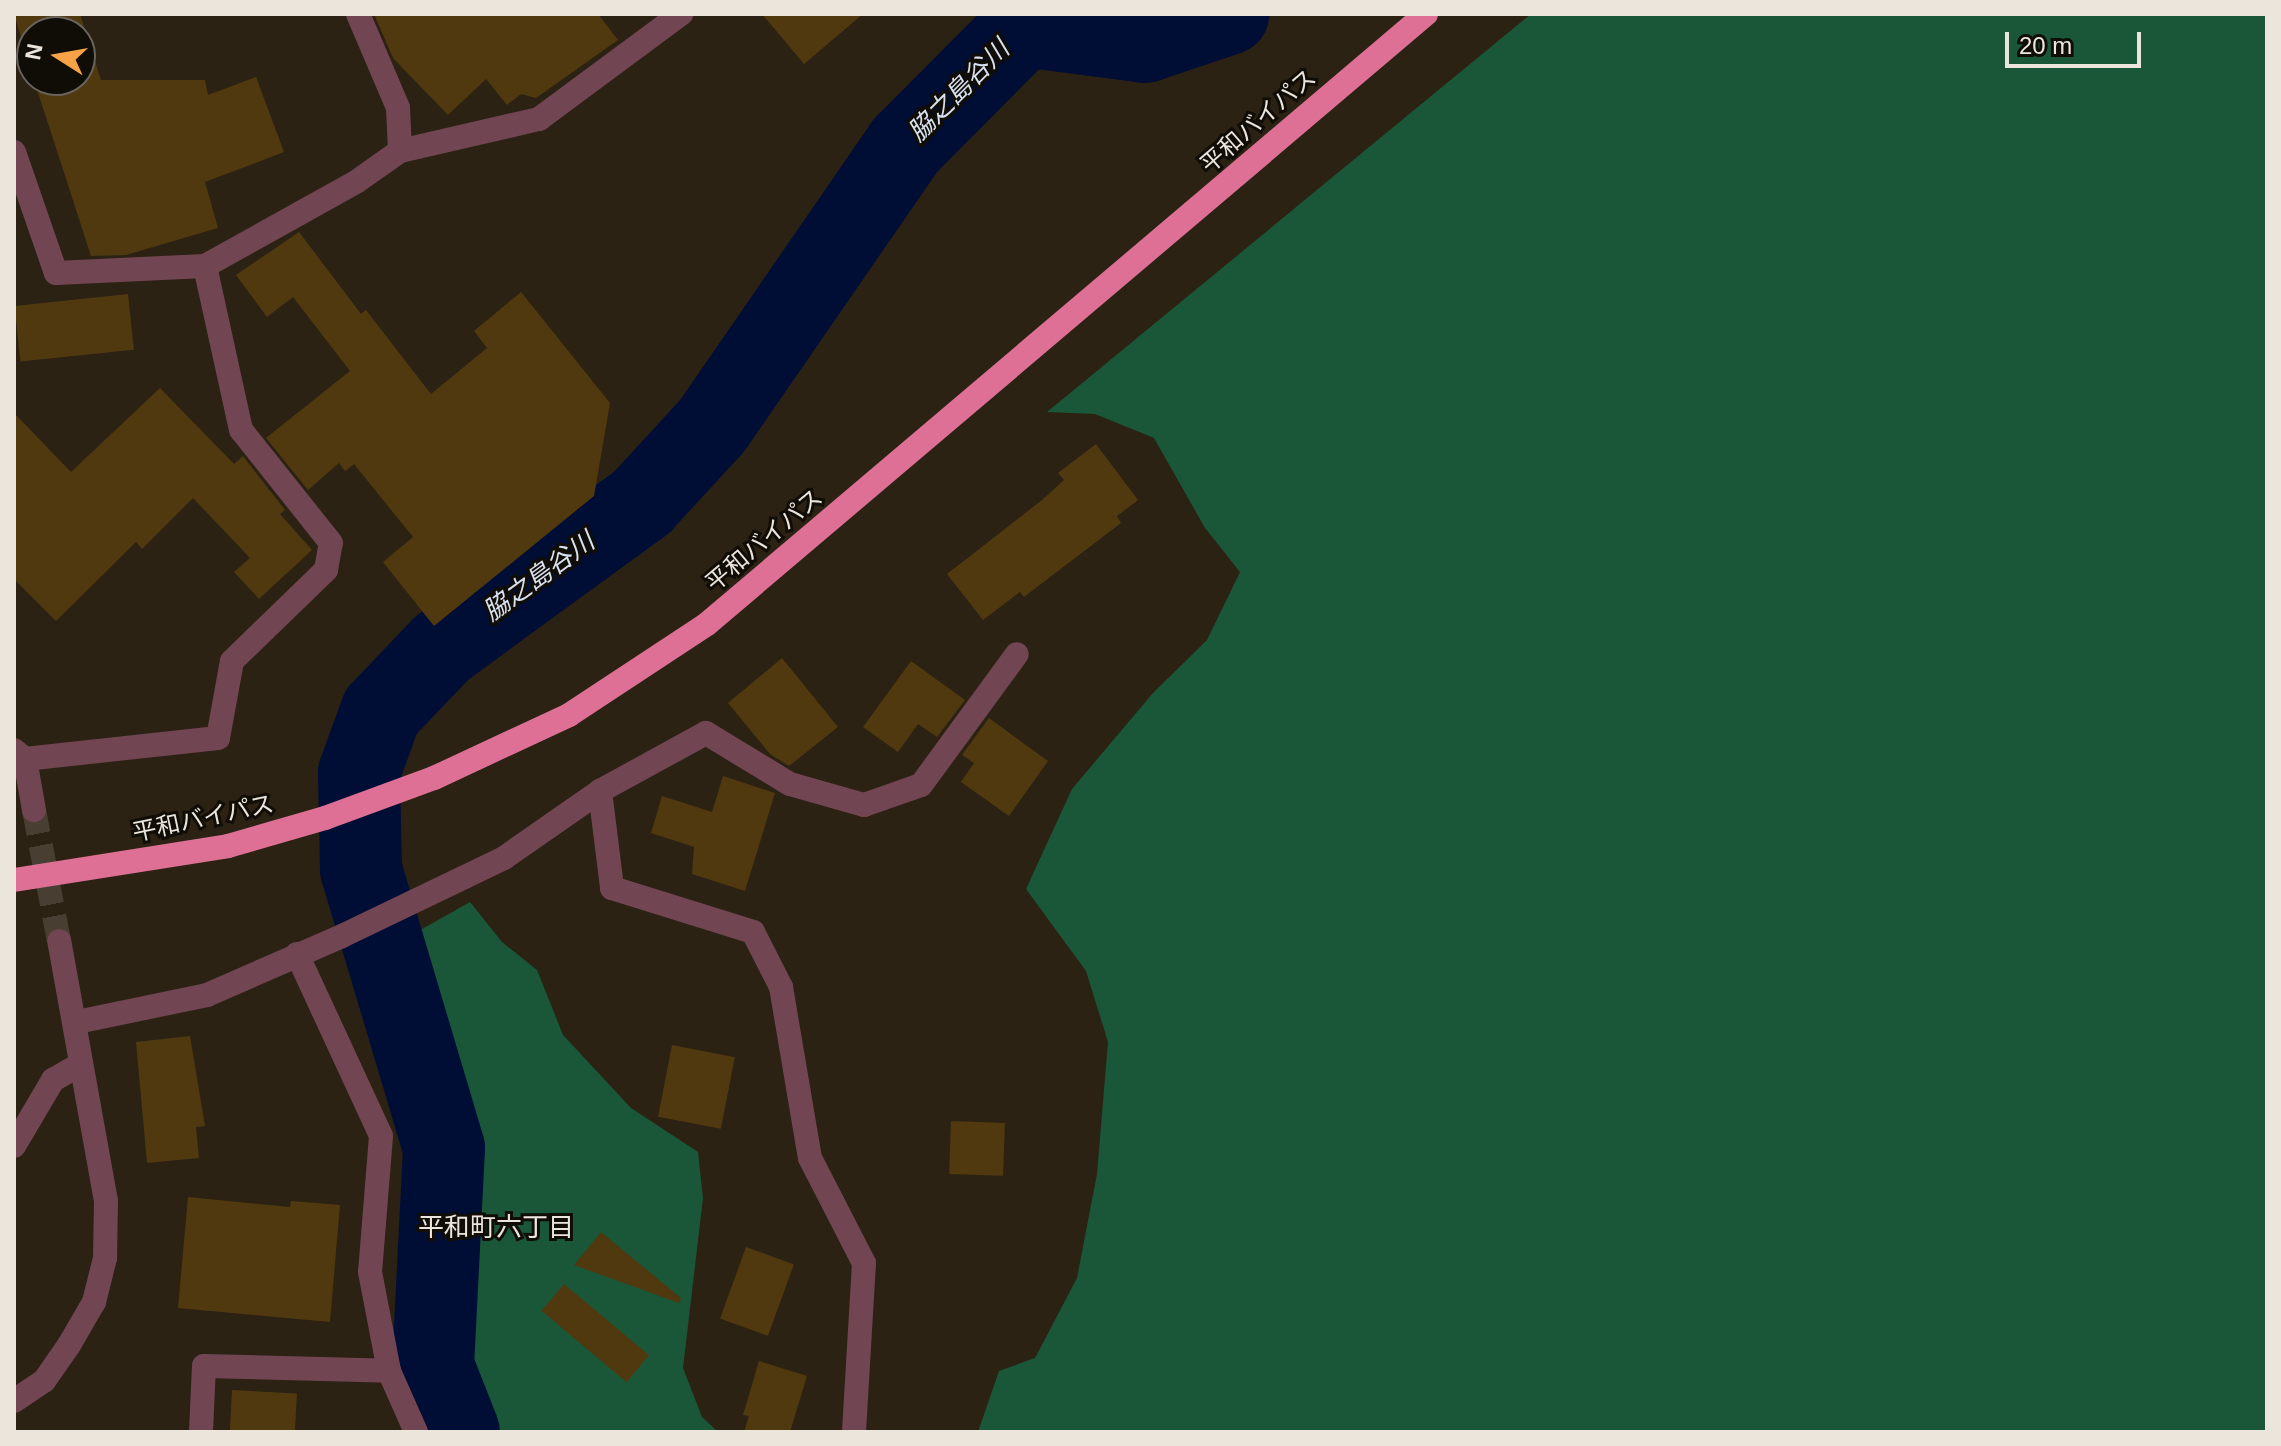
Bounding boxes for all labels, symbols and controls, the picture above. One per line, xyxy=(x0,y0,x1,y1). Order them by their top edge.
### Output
north arrow xyxy=(16,16,96,96)
scale bar xyxy=(2009,16,2145,66)
text: 20 m xyxy=(2019,32,2072,59)
water label: 脇之島谷川 xyxy=(902,34,1016,148)
text: N xyxy=(20,42,48,62)
street label: 平和バイパス xyxy=(1194,63,1322,179)
street label: 平和バイパス xyxy=(700,483,828,597)
water label: 脇之島谷川 xyxy=(477,526,601,628)
street label: 平和バイパス xyxy=(130,789,276,847)
district label: 平和町六丁目 xyxy=(418,1212,574,1244)

